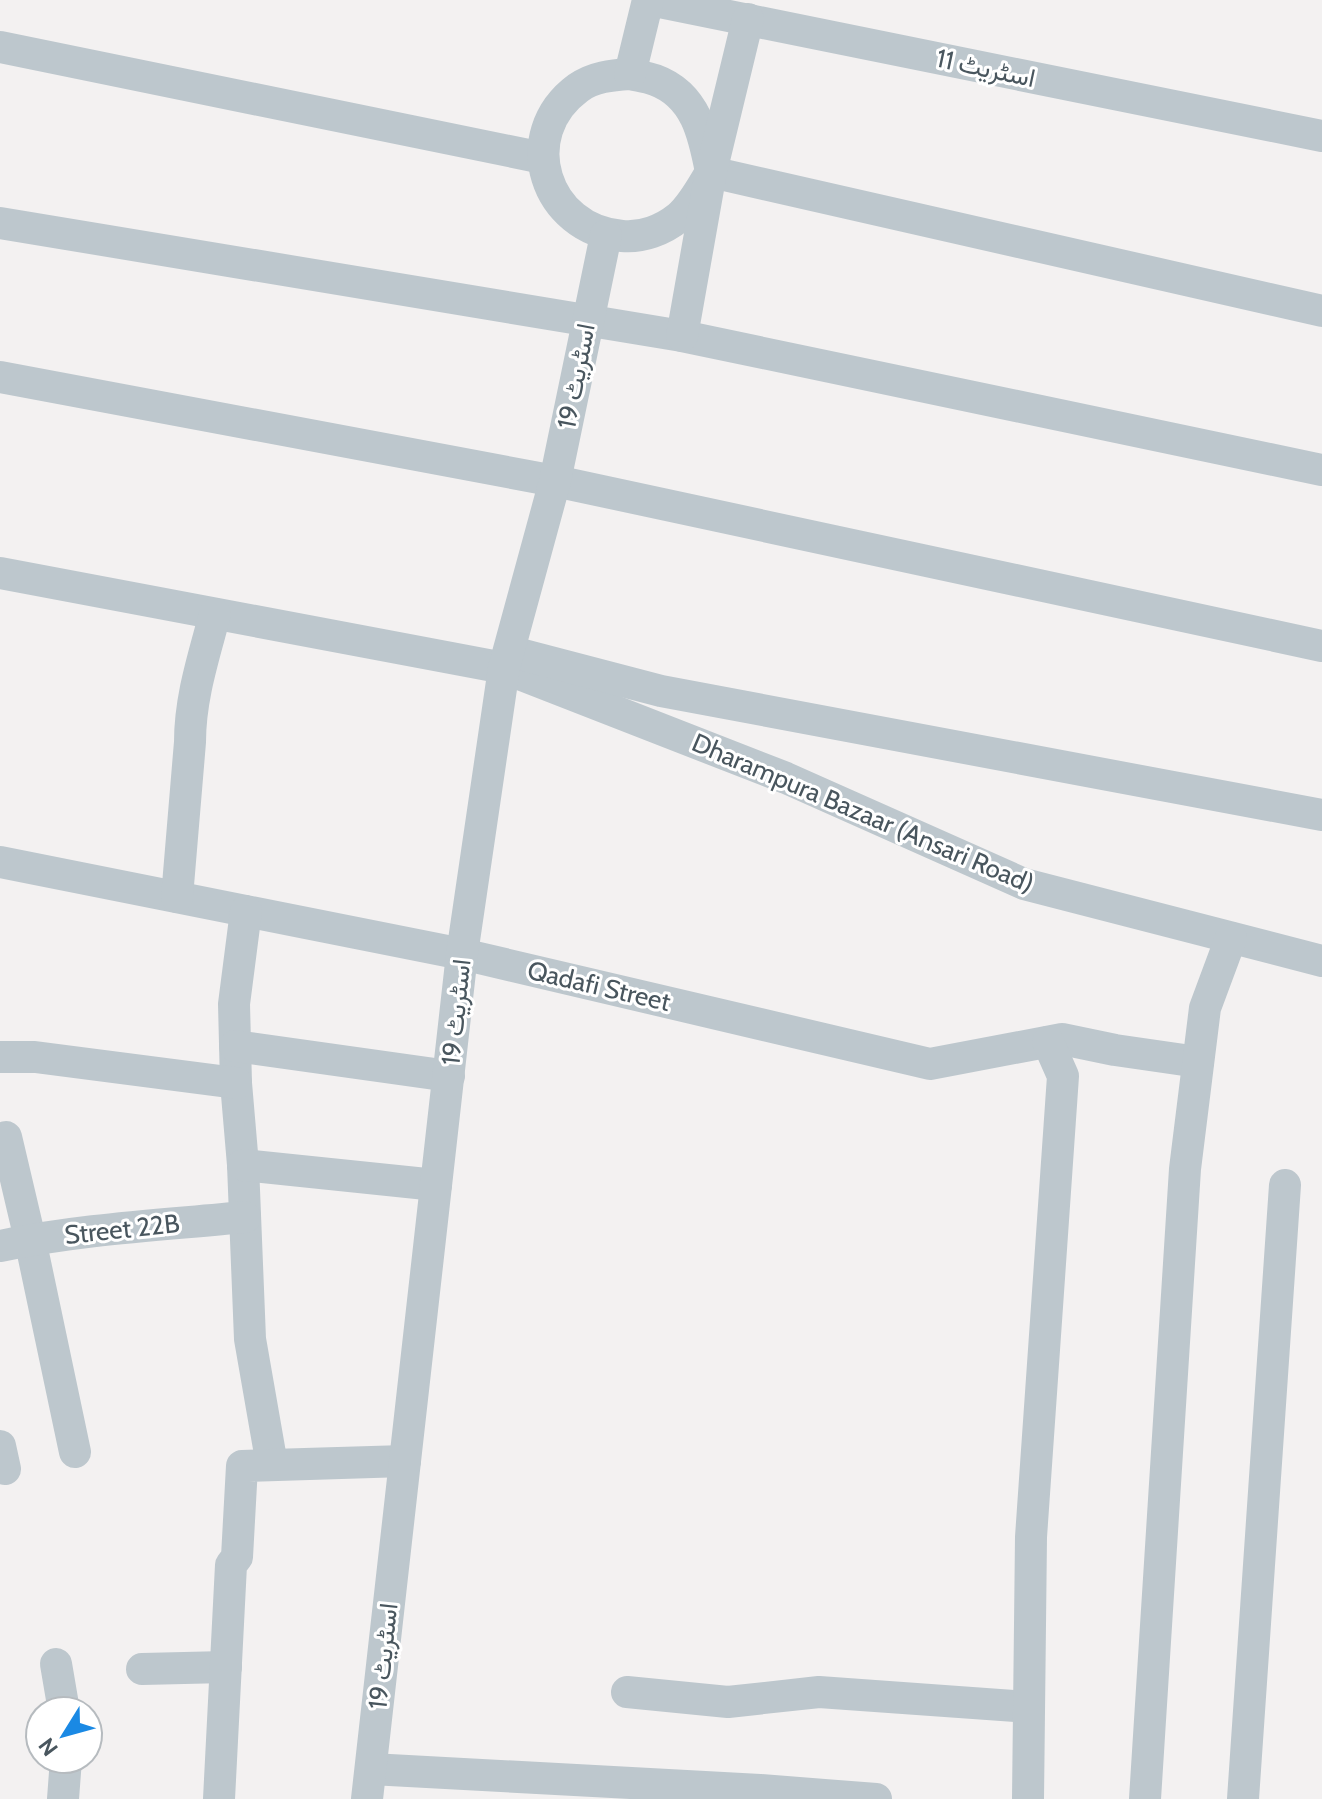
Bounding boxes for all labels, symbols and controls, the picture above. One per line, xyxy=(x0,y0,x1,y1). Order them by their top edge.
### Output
street label: اسٹریٹ 11 xyxy=(934,42,1038,94)
street label: اسٹریٹ 19 xyxy=(550,321,602,431)
street label: Dharampura Bazaar (Ansari Road) xyxy=(687,726,1039,900)
street label: Qadafi Street xyxy=(524,954,674,1018)
street label: اسٹریٹ 19 xyxy=(435,957,477,1067)
street label: Street 22B xyxy=(63,1207,181,1251)
street label: اسٹریٹ 19 xyxy=(362,1601,404,1711)
north arrow xyxy=(24,1695,104,1775)
text: N xyxy=(33,1732,64,1761)

